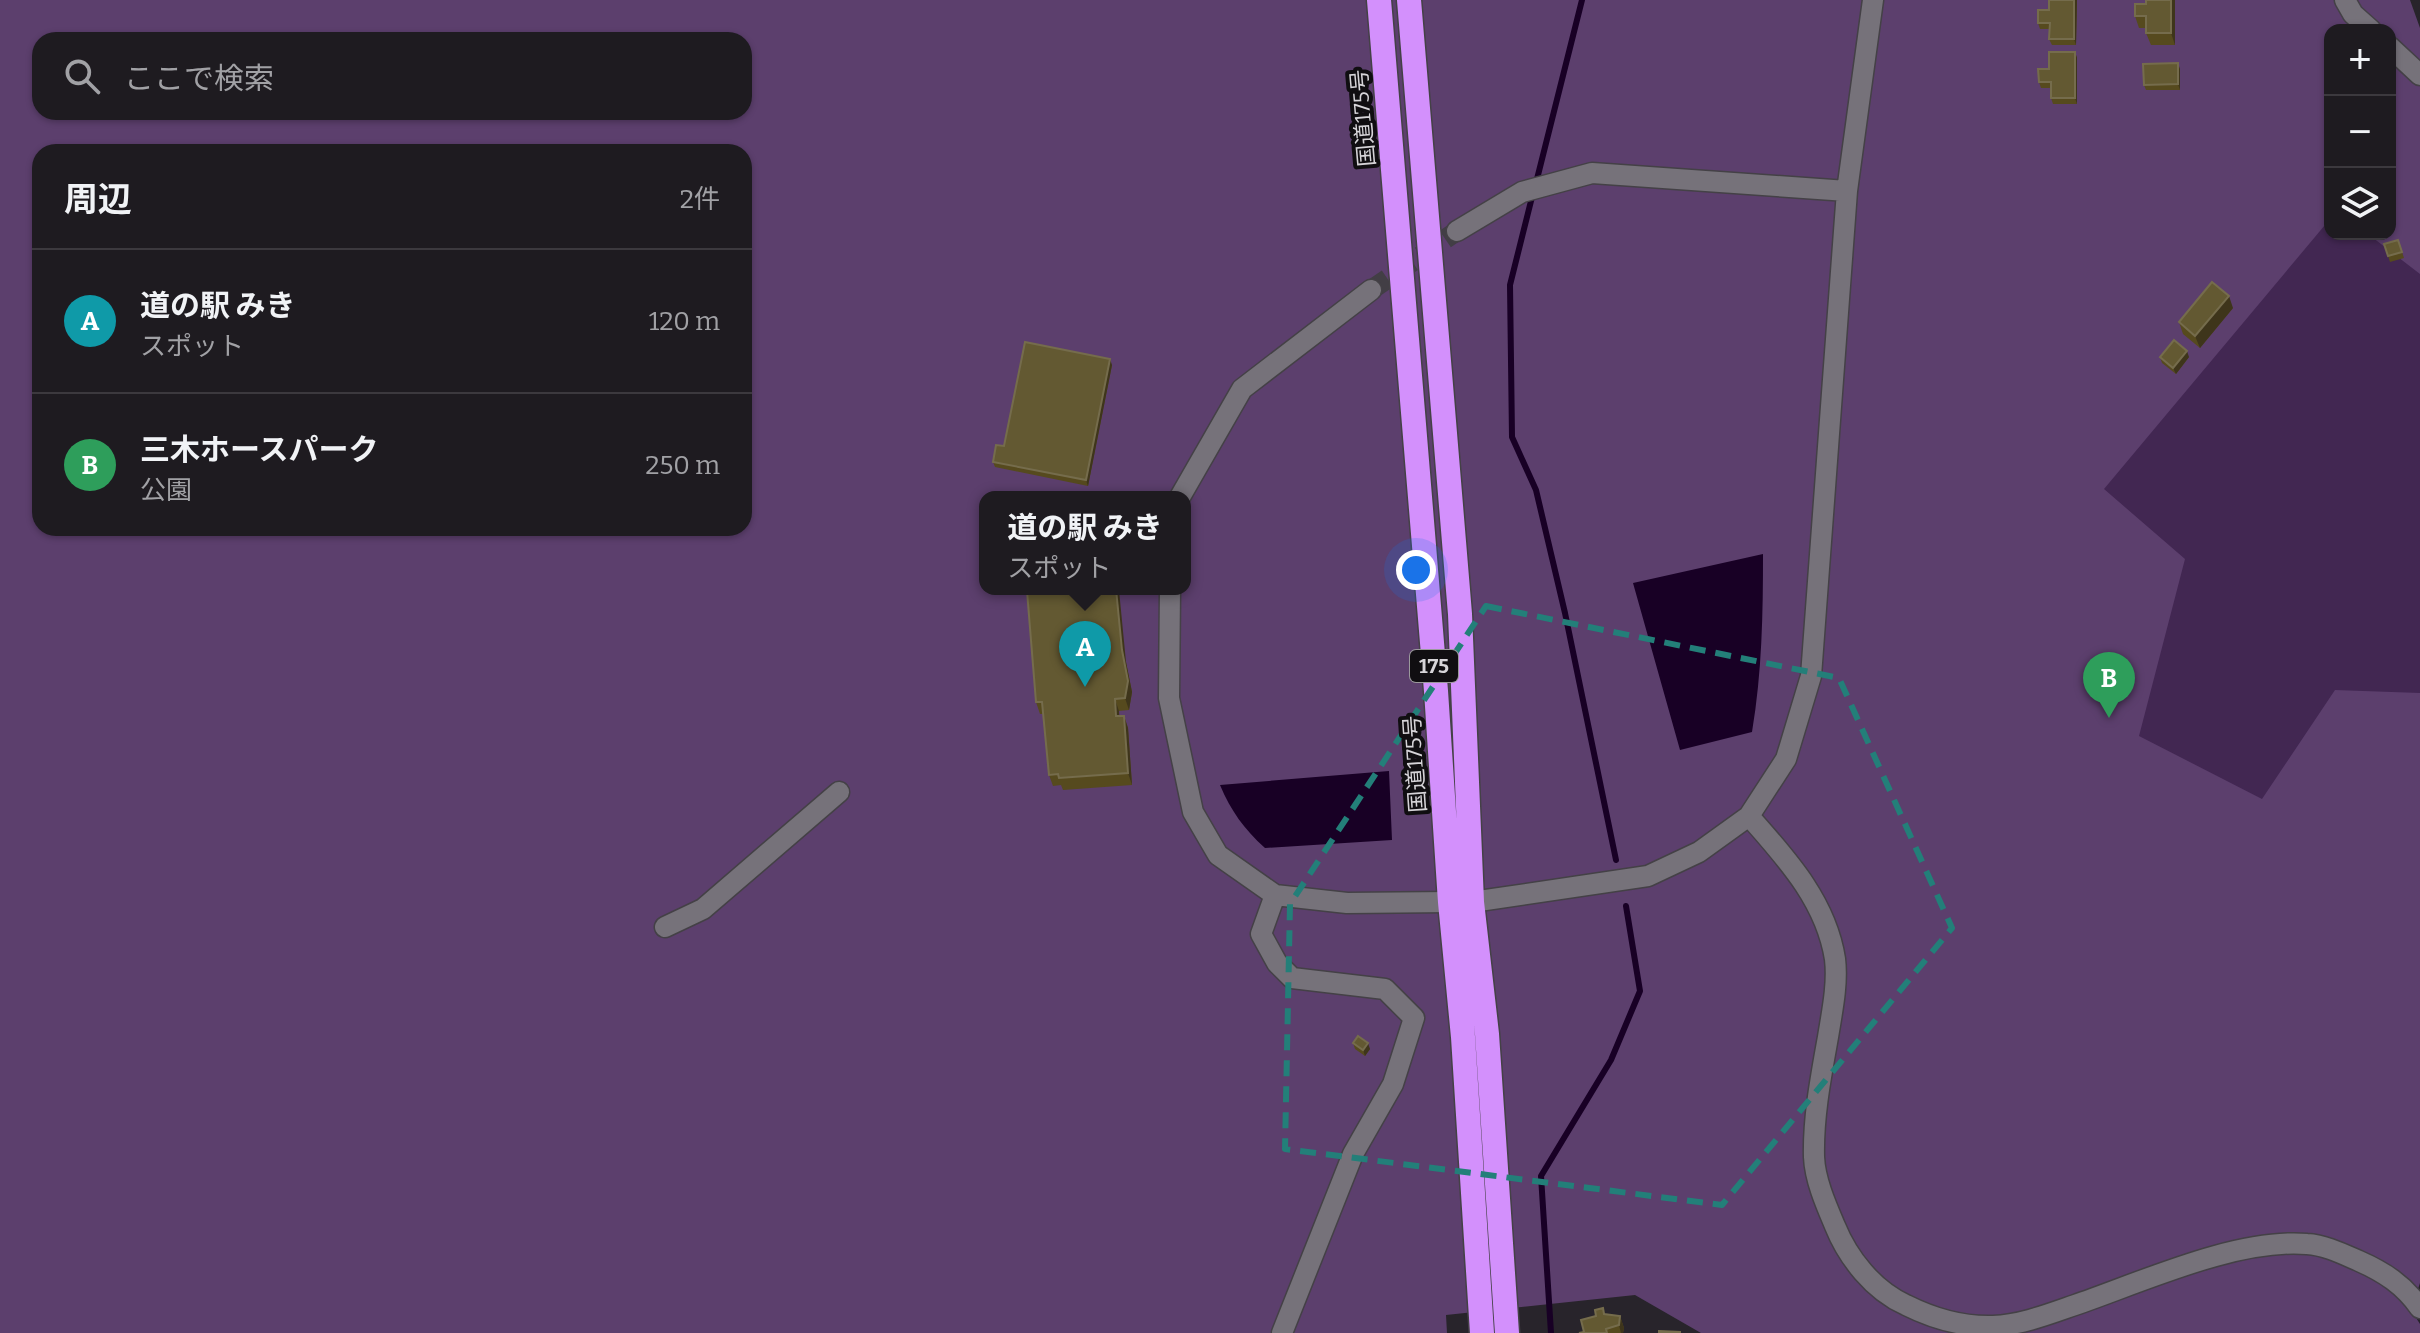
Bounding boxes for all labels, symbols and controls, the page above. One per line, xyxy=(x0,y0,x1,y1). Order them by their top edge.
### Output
map controls xyxy=(2324,24,2396,240)
button: + xyxy=(2324,24,2396,96)
search box xyxy=(32,32,752,120)
icon: search xyxy=(60,54,104,98)
text: ここで検索 xyxy=(124,61,274,97)
street label: 国道175号 xyxy=(1345,68,1381,168)
button: − xyxy=(2324,96,2396,168)
button: layers xyxy=(2324,168,2396,240)
text: 周辺 xyxy=(64,179,132,220)
text: 2件 xyxy=(680,184,720,215)
text: 道の駅 みき xyxy=(140,288,295,324)
text: A xyxy=(81,306,99,337)
text: 120 m xyxy=(649,306,720,337)
text: スポット xyxy=(140,331,244,362)
text: 三木ホースパーク xyxy=(140,432,379,468)
text: B xyxy=(82,450,98,481)
text: 250 m xyxy=(645,450,720,481)
text: 公園 xyxy=(140,475,192,506)
popup xyxy=(979,491,1191,595)
text: 道の駅 みき xyxy=(1007,510,1163,546)
your location xyxy=(1396,550,1436,590)
text: スポット xyxy=(1007,553,1111,584)
pin: A xyxy=(1059,621,1111,687)
road number: 175 xyxy=(1410,650,1458,682)
pin: B xyxy=(2083,652,2135,718)
street label: 国道175号 xyxy=(1398,715,1432,813)

